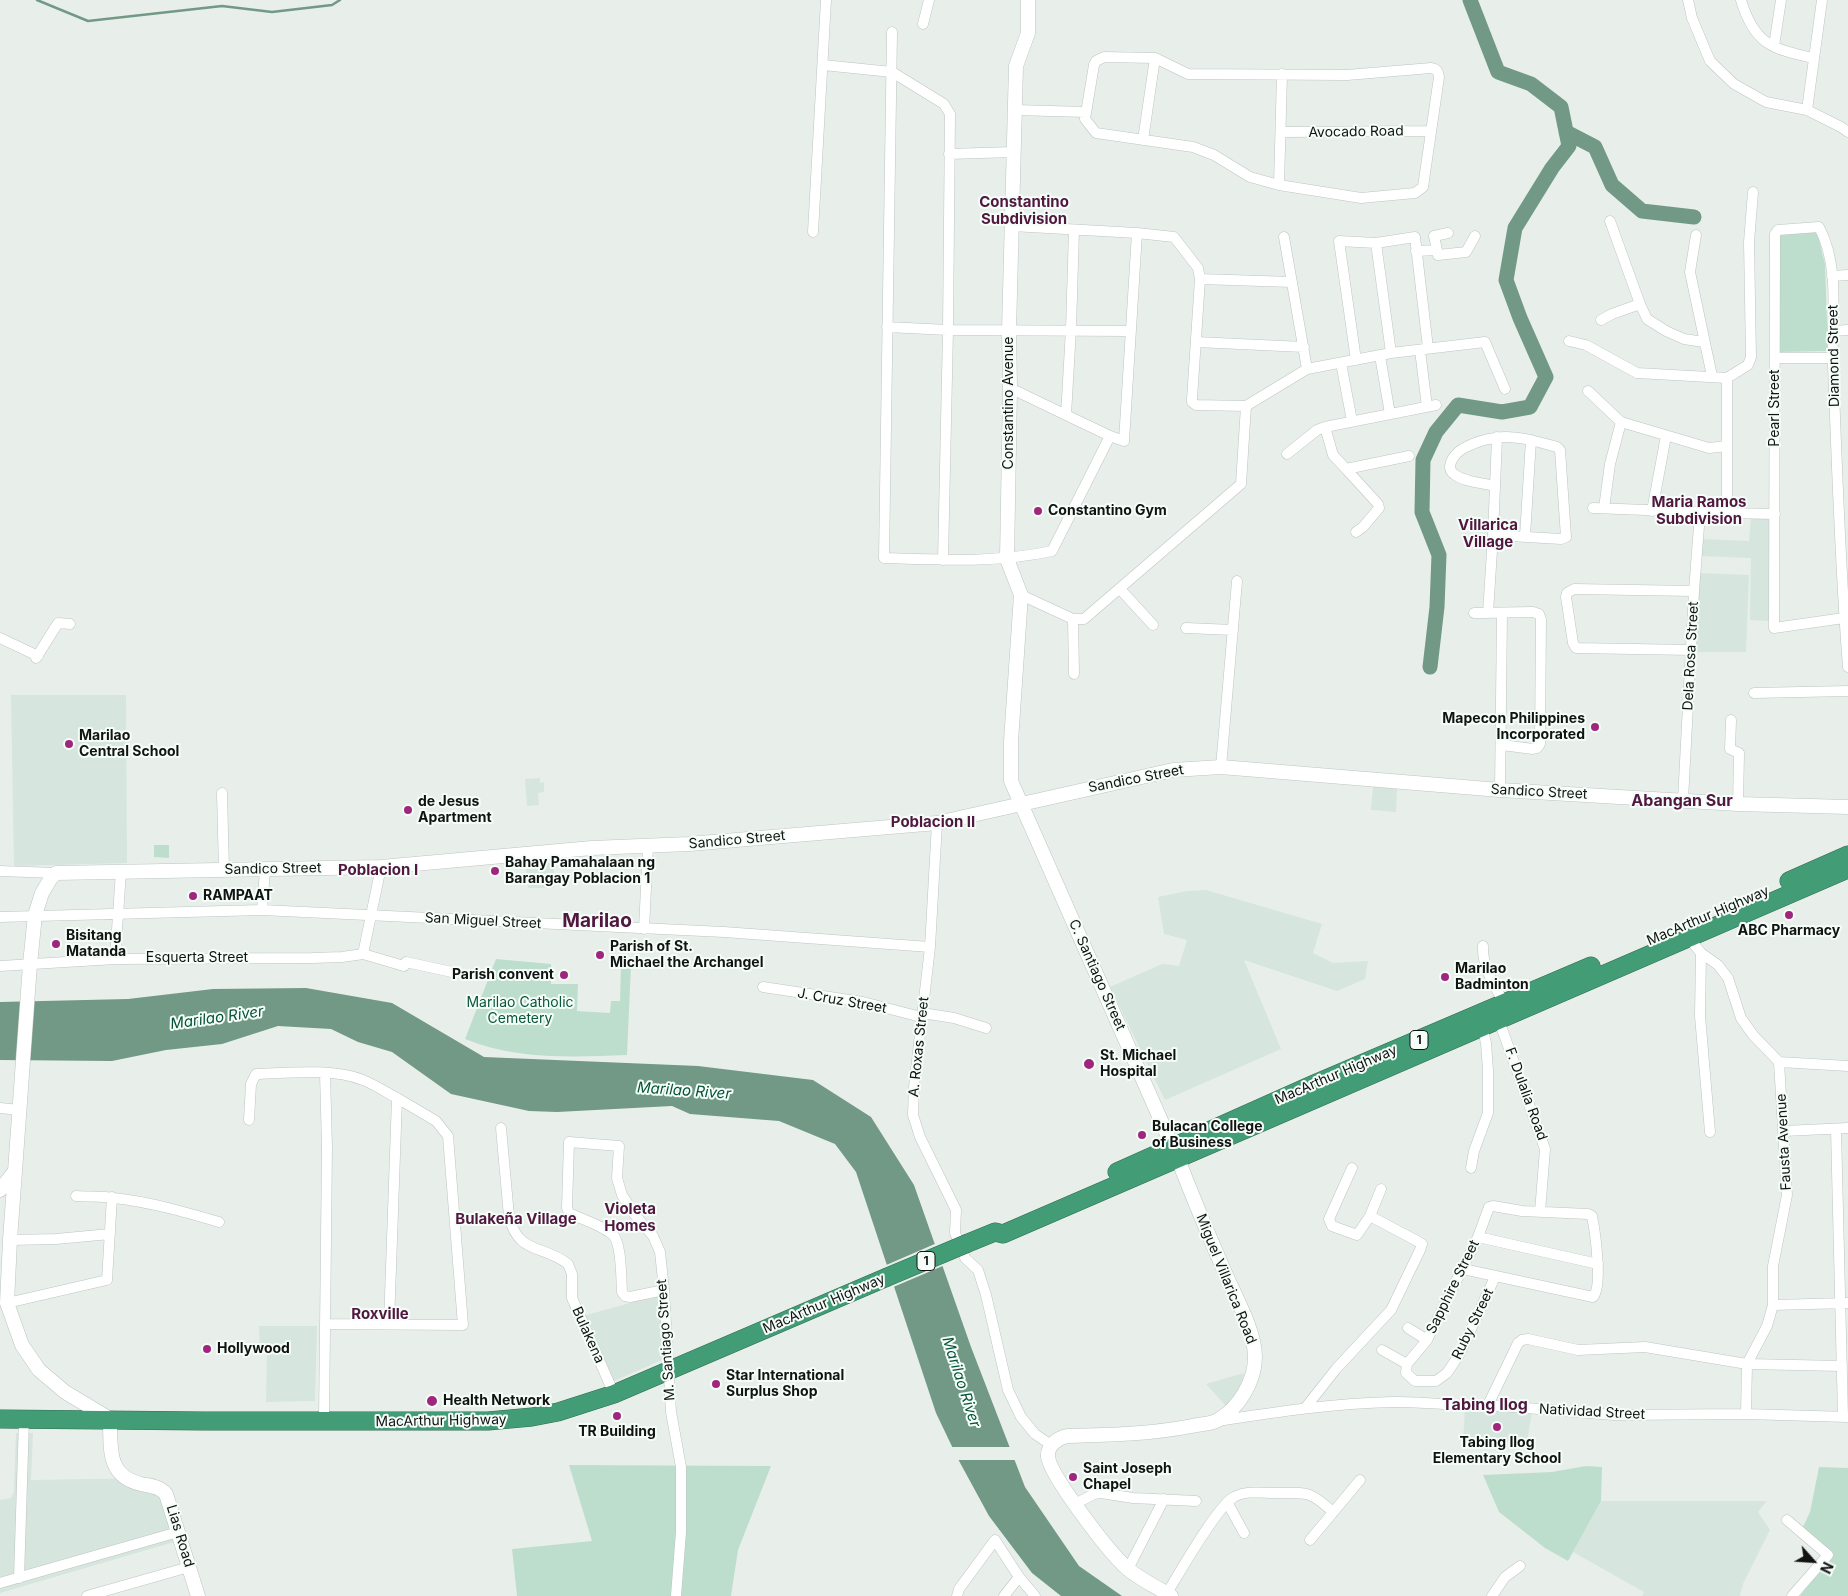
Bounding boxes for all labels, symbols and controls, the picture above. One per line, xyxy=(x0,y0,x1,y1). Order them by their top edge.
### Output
street label: Avocado Road xyxy=(1308,123,1404,141)
district label: Constantino Subdivision xyxy=(979,193,1069,228)
street label: Diamond Street xyxy=(1825,305,1843,407)
street label: Constantino Avenue xyxy=(1001,337,1017,469)
street label: Pearl Street xyxy=(1767,369,1783,447)
district label: Maria Ramos Subdivision xyxy=(1651,493,1747,528)
place label: Constantino Gym xyxy=(1048,503,1167,519)
marker: Constantino Gym xyxy=(1032,505,1044,517)
district label: Villarica Village xyxy=(1458,516,1518,551)
street label: Dela Rosa Street xyxy=(1680,601,1702,711)
place label: Mapecon Philippines Incorporated xyxy=(1442,711,1585,744)
marker: Mapecon Philippines Incorporated xyxy=(1589,721,1601,733)
place label: Marilao Central School xyxy=(79,728,179,760)
marker: Marilao Central School xyxy=(63,738,75,750)
street label: Sandico Street xyxy=(1087,762,1185,796)
street label: Sandico Street xyxy=(1490,781,1588,803)
district label: Abangan Sur xyxy=(1631,791,1733,811)
place label: de Jesus Apartment xyxy=(418,794,492,826)
marker: de Jesus Apartment xyxy=(402,804,414,816)
district label: Poblacion II xyxy=(891,813,975,831)
street label: Sandico Street xyxy=(688,827,786,853)
place label: Bahay Pamahalaan ng Barangay Poblacion 1 xyxy=(505,855,655,888)
street label: Sandico Street xyxy=(224,860,322,878)
district label: Poblacion I xyxy=(338,861,418,879)
marker: Bahay Pamahalaan ng Barangay Poblacion 1 xyxy=(489,865,501,877)
street label: MacArthur Highway xyxy=(1644,883,1772,949)
place label: RAMPAAT xyxy=(203,888,273,904)
marker: RAMPAAT xyxy=(187,890,199,902)
marker: ABC Pharmacy xyxy=(1783,909,1795,921)
street label: San Miguel Street xyxy=(424,910,542,932)
district label: Marilao xyxy=(562,910,632,932)
street label: C. Santiago Street xyxy=(1065,917,1129,1033)
place label: ABC Pharmacy xyxy=(1738,923,1840,939)
place label: Bisitang Matanda xyxy=(66,928,126,960)
marker: Bisitang Matanda xyxy=(50,938,62,950)
place label: Parish of St. Michael the Archangel xyxy=(610,939,763,972)
marker: Parish of St. Michael the Archangel xyxy=(594,949,606,961)
street label: Esquerta Street xyxy=(146,950,248,966)
place label: Marilao Badminton xyxy=(1455,961,1529,994)
place label: Parish convent xyxy=(452,967,554,983)
marker: Parish convent xyxy=(558,969,570,981)
marker: Marilao Badminton xyxy=(1439,971,1451,983)
street label: J. Cruz Street xyxy=(796,985,888,1017)
park label: Marilao Catholic Cemetery xyxy=(466,995,574,1028)
street label: A. Roxas Street xyxy=(905,996,933,1098)
water label: Marilao River xyxy=(169,1003,265,1033)
road number: 1 xyxy=(1410,1030,1428,1050)
street label: MacArthur Highway xyxy=(1272,1042,1400,1108)
street label: F. Dulalia Road xyxy=(1501,1045,1551,1143)
place label: St. Michael Hospital xyxy=(1100,1048,1176,1080)
marker: St. Michael Hospital xyxy=(1082,1057,1096,1071)
water label: Marilao River xyxy=(636,1079,732,1103)
street label: Fausta Avenue xyxy=(1773,1093,1795,1191)
place label: Bulacan College of Business xyxy=(1152,1119,1262,1152)
marker: Bulacan College of Business xyxy=(1136,1129,1148,1141)
district label: Violeta Homes xyxy=(604,1200,656,1235)
district label: Bulakeña Village xyxy=(455,1210,577,1228)
street label: Miguel Villarica Road xyxy=(1192,1212,1260,1346)
street label: Sapphire Street xyxy=(1423,1237,1483,1337)
road number: 1 xyxy=(917,1252,935,1270)
street label: MacArthur Highway xyxy=(760,1271,888,1337)
street label: M. Santiago Street xyxy=(653,1279,679,1401)
street label: Ruby Street xyxy=(1449,1286,1497,1362)
street label: Bulakena xyxy=(568,1304,608,1366)
district label: Roxville xyxy=(351,1305,409,1323)
water label: Marilao River xyxy=(938,1334,984,1430)
place label: Hollywood xyxy=(217,1341,290,1357)
marker: Hollywood xyxy=(201,1343,213,1355)
place label: Star International Surplus Shop xyxy=(726,1368,844,1400)
marker: Star International Surplus Shop xyxy=(710,1378,722,1390)
place label: Health Network xyxy=(443,1393,550,1409)
marker: Health Network xyxy=(425,1394,439,1408)
district label: Tabing Ilog xyxy=(1442,1395,1528,1415)
street label: Natividad Street xyxy=(1539,1401,1645,1423)
marker: TR Building xyxy=(611,1410,623,1422)
street label: MacArthur Highway xyxy=(375,1411,507,1431)
marker: Tabing Ilog Elementary School xyxy=(1491,1421,1503,1433)
place label: TR Building xyxy=(578,1424,656,1440)
place label: Tabing Ilog Elementary School xyxy=(1433,1435,1561,1468)
place label: Saint Joseph Chapel xyxy=(1083,1461,1172,1494)
marker: Saint Joseph Chapel xyxy=(1067,1471,1079,1483)
street label: Lias Road xyxy=(163,1503,197,1569)
north arrow xyxy=(1788,1536,1838,1586)
text: N xyxy=(1817,1559,1837,1576)

